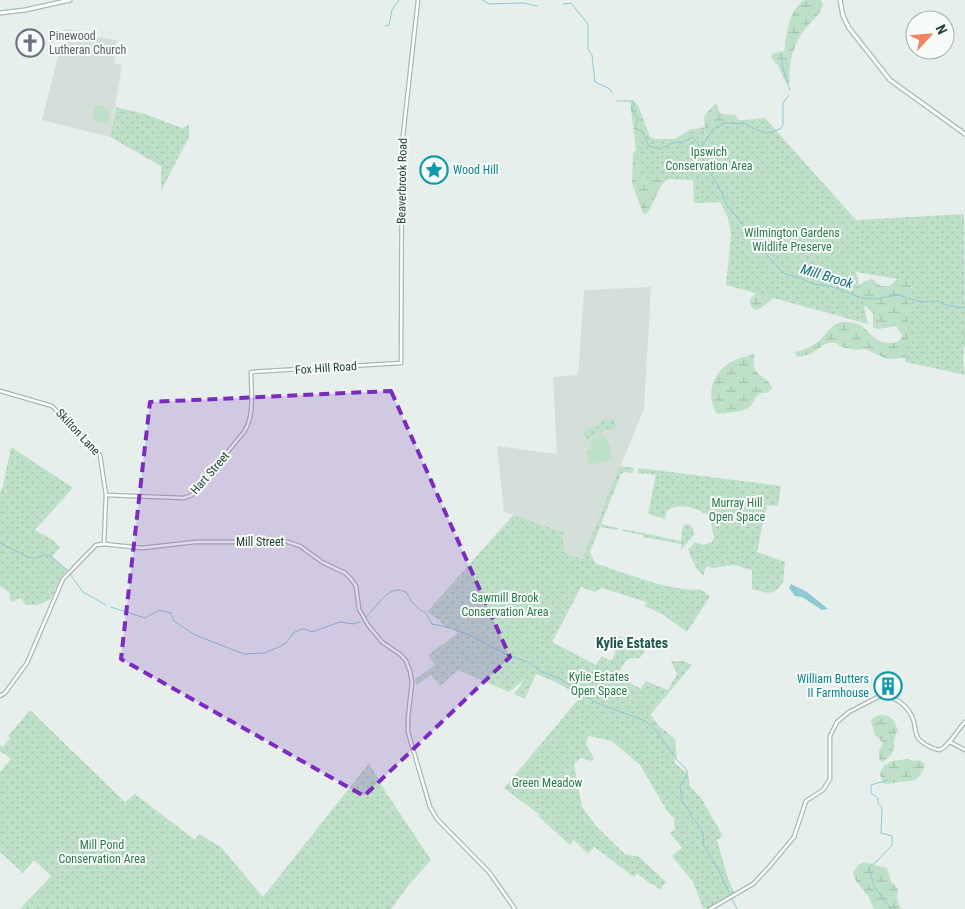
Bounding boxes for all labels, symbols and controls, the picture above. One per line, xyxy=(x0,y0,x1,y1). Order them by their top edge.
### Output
north arrow xyxy=(905,10,955,60)
text: N xyxy=(933,22,951,37)
church icon: Pinewood Lutheran Church xyxy=(15,28,45,58)
place label: Pinewood Lutheran Church xyxy=(49,29,126,57)
street label: Beaverbrook Road xyxy=(394,138,410,224)
park label: Ipswich Conservation Area xyxy=(665,145,753,173)
place icon: Wood Hill xyxy=(419,155,449,185)
place label: Wood Hill xyxy=(453,163,498,177)
park label: Wilmington Gardens Wildlife Preserve xyxy=(744,226,840,254)
water label: Mill Brook xyxy=(799,260,856,292)
street label: Fox Hill Road xyxy=(295,359,358,377)
street label: Skilton Lane xyxy=(53,406,103,458)
street label: Hart Street xyxy=(188,449,232,497)
park label: Murray Hill Open Space xyxy=(709,496,766,524)
street label: Mill Street xyxy=(236,535,285,549)
park label: Sawmill Brook Conservation Area xyxy=(461,591,549,619)
district label: Kylie Estates xyxy=(596,635,668,651)
park label: Kylie Estates Open Space xyxy=(569,670,629,698)
building icon: William Butters II Farmhouse xyxy=(873,671,903,701)
place label: William Butters II Farmhouse xyxy=(797,672,869,700)
park label: Green Meadow xyxy=(512,776,583,790)
park label: Mill Pond Conservation Area xyxy=(58,838,146,866)

